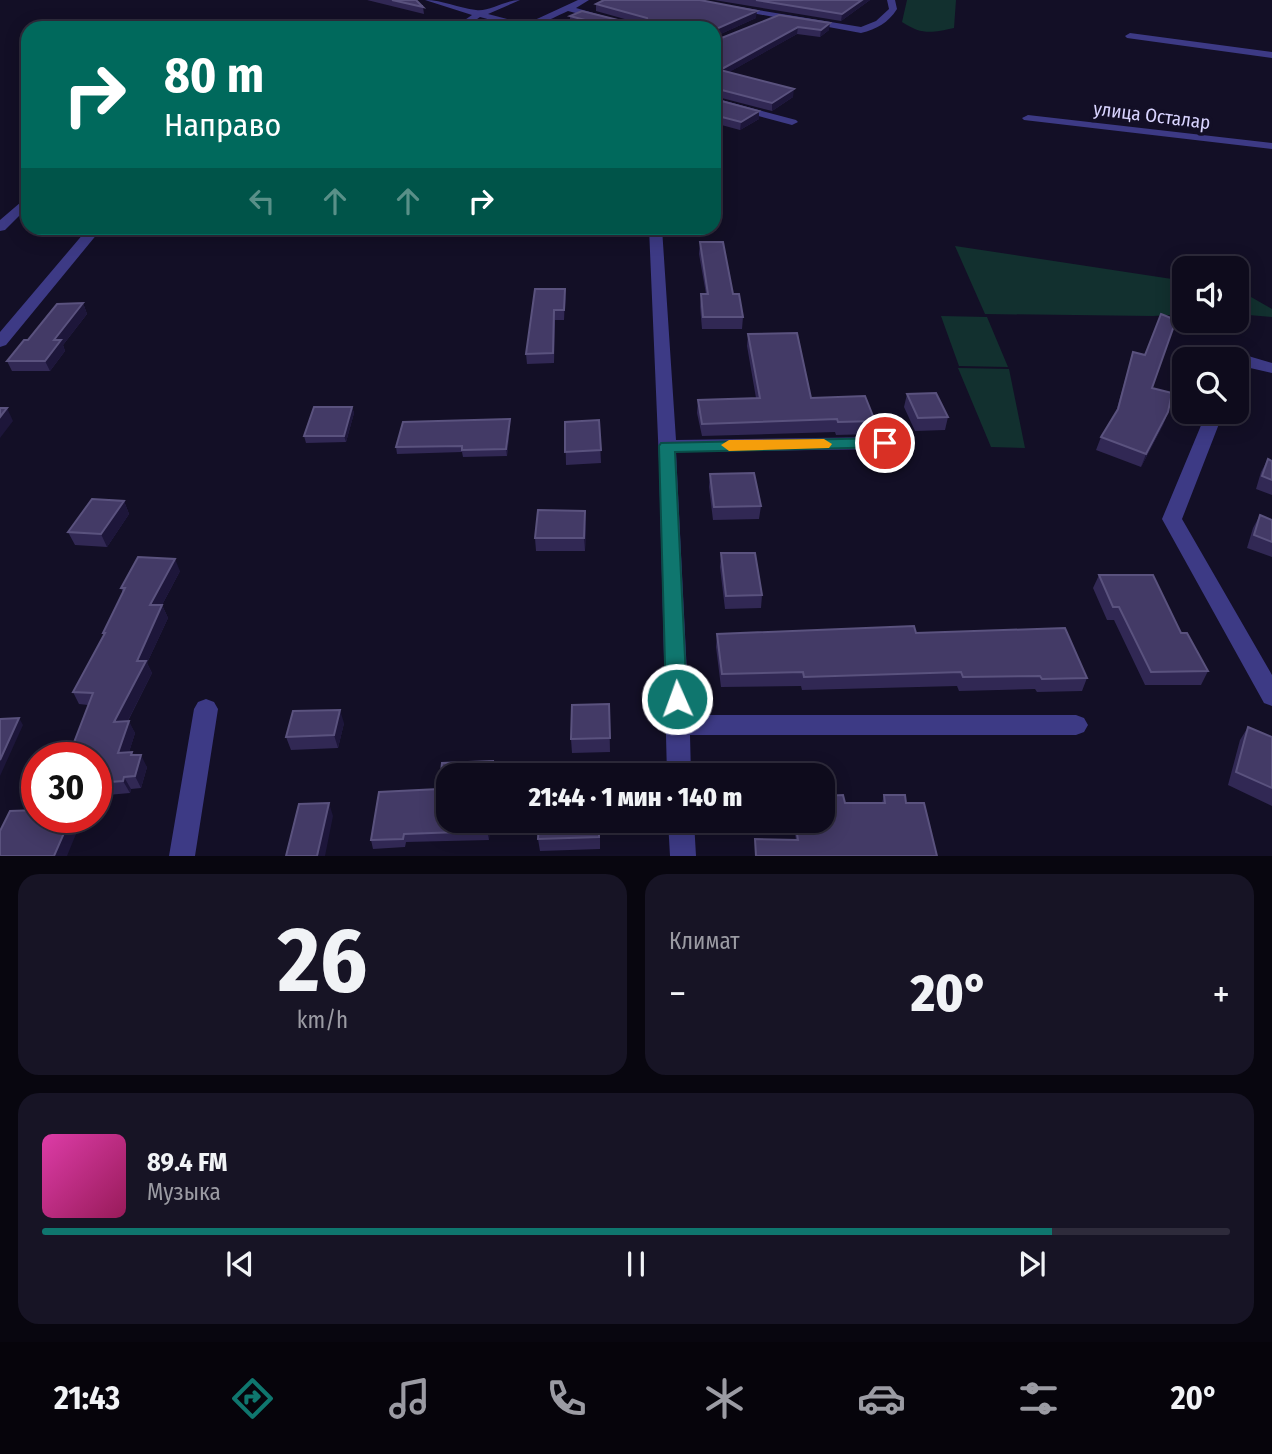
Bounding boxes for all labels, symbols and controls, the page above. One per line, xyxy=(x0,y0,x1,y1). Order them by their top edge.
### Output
text: 80 m xyxy=(164,46,264,105)
icon: right xyxy=(49,49,140,140)
street label: улица Осталар xyxy=(1092,97,1212,134)
text: Направо xyxy=(164,106,281,144)
icon: left xyxy=(243,182,281,220)
icon: ahead xyxy=(316,182,354,220)
icon: ahead xyxy=(389,182,427,220)
icon: right xyxy=(462,182,500,220)
map controls xyxy=(1172,256,1249,424)
button: sound xyxy=(1172,256,1249,333)
button: search xyxy=(1172,347,1249,424)
pin xyxy=(855,413,915,473)
icon: arrive xyxy=(866,424,904,462)
position arrow xyxy=(640,662,714,736)
speed limit sign: 30 xyxy=(21,742,112,833)
text: 21:44 · 1 мин · 140 m xyxy=(529,782,742,813)
text: 26 xyxy=(278,906,367,1015)
text: Климат xyxy=(669,927,740,955)
text: 20° xyxy=(911,962,988,1025)
text: − xyxy=(669,971,686,1017)
text: + xyxy=(1213,971,1230,1017)
text: km/h xyxy=(297,1006,348,1034)
text: 89.4 FM xyxy=(147,1147,228,1178)
text: Музыка xyxy=(147,1178,221,1206)
icon: previous xyxy=(221,1245,259,1283)
icon: pause xyxy=(617,1245,655,1283)
icon: next xyxy=(1013,1245,1051,1283)
icon: directions xyxy=(228,1374,277,1423)
icon: music xyxy=(385,1374,434,1423)
icon: phone xyxy=(542,1374,591,1423)
icon: climate xyxy=(700,1374,749,1423)
icon: car xyxy=(857,1374,906,1423)
icon: filters xyxy=(1014,1374,1063,1423)
text: 21:43 xyxy=(54,1379,120,1417)
text: 20° xyxy=(1171,1379,1218,1417)

